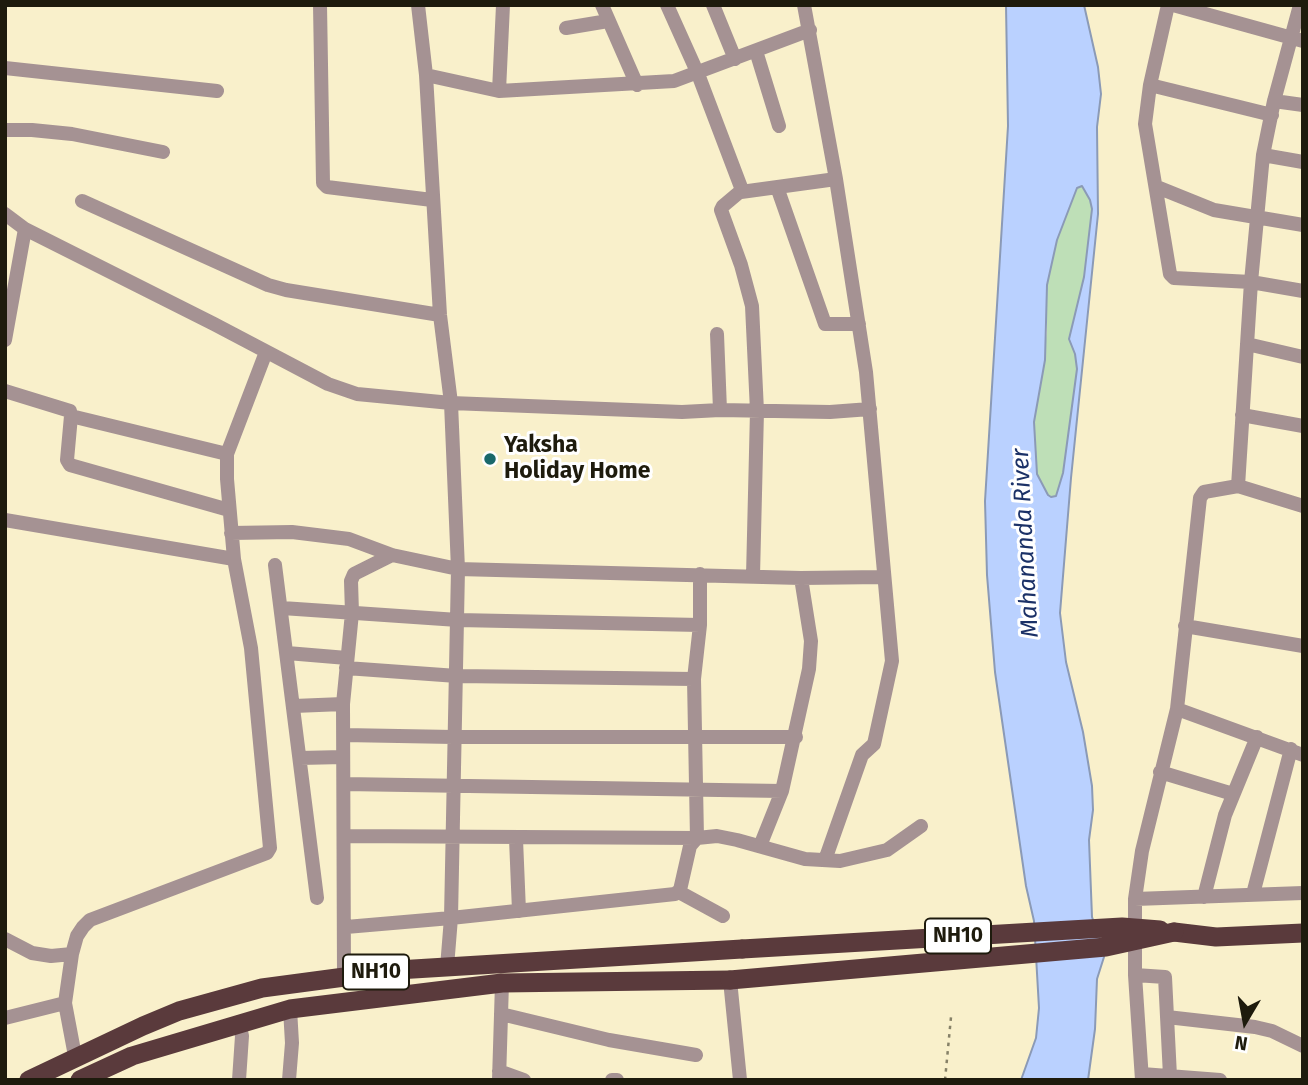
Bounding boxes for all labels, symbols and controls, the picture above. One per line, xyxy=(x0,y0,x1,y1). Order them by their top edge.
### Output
place label: Yaksha Holiday Home xyxy=(504,432,650,486)
water label: Mahananda River xyxy=(1007,448,1045,638)
marker: Yaksha Holiday Home xyxy=(482,451,498,467)
road number: NH10 xyxy=(925,918,991,954)
road number: NH10 xyxy=(343,954,409,990)
north arrow xyxy=(1210,987,1280,1057)
text: N xyxy=(1233,1031,1249,1056)

